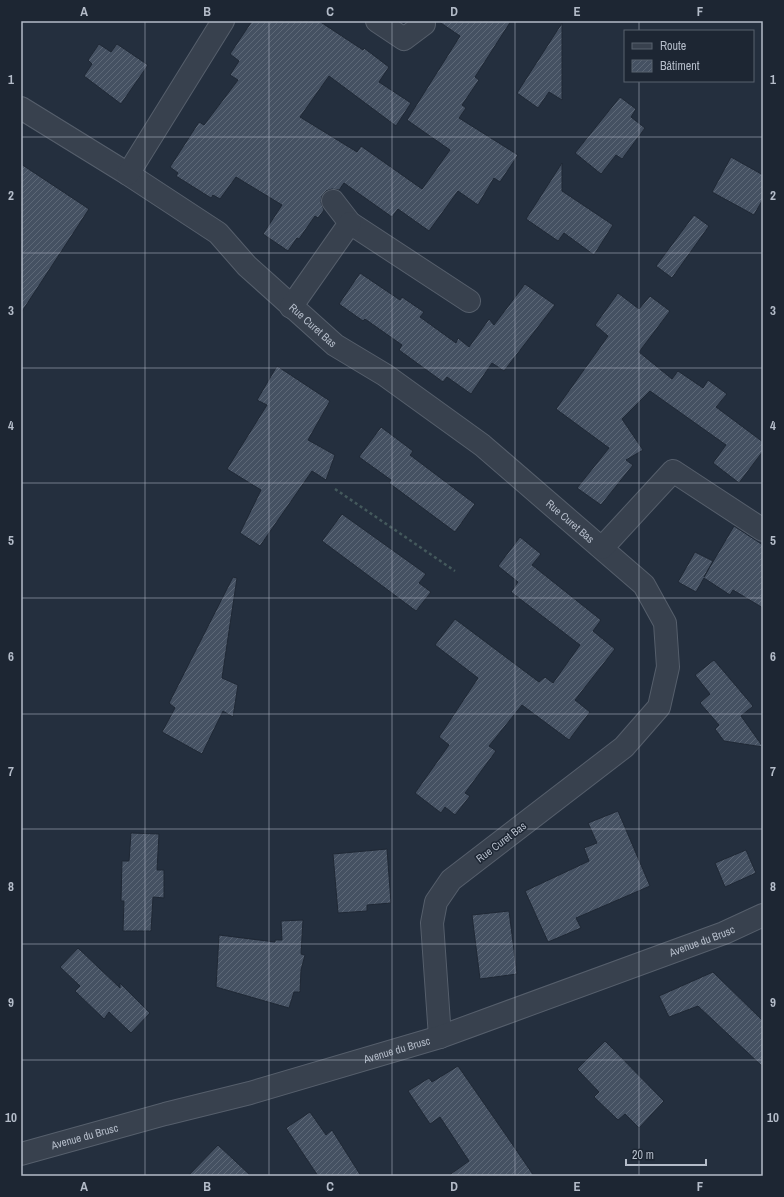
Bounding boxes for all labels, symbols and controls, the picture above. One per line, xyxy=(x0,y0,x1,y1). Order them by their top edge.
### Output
text: A xyxy=(80,3,88,20)
text: B xyxy=(203,3,211,20)
text: C xyxy=(326,3,334,20)
text: D xyxy=(450,3,458,20)
text: E xyxy=(573,3,581,20)
text: F xyxy=(697,3,704,20)
legend xyxy=(624,30,754,82)
text: Route xyxy=(660,38,686,54)
text: Bâtiment xyxy=(660,58,700,74)
text: 1 xyxy=(8,71,14,88)
text: 1 xyxy=(770,71,776,88)
text: 2 xyxy=(8,187,14,204)
text: 2 xyxy=(770,187,776,204)
street label: Rue Curet Bas xyxy=(286,300,340,351)
text: 3 xyxy=(8,302,14,319)
text: 3 xyxy=(770,302,776,319)
text: 4 xyxy=(8,417,14,434)
text: 4 xyxy=(770,417,776,434)
street label: Rue Curet Bas xyxy=(543,497,598,546)
text: 5 xyxy=(8,532,14,549)
text: 5 xyxy=(770,532,776,549)
text: 6 xyxy=(8,648,14,665)
text: 6 xyxy=(770,648,776,665)
text: 7 xyxy=(8,763,14,780)
text: 7 xyxy=(770,763,776,780)
street label: Rue Curet Bas xyxy=(473,818,529,865)
text: 8 xyxy=(8,878,14,895)
text: 8 xyxy=(770,878,776,895)
street label: Avenue du Brusc xyxy=(666,922,737,960)
text: 9 xyxy=(8,994,14,1011)
text: 9 xyxy=(770,994,776,1011)
street label: Avenue du Brusc xyxy=(361,1033,432,1066)
text: 10 xyxy=(5,1109,17,1126)
text: 10 xyxy=(767,1109,779,1126)
street label: Avenue du Brusc xyxy=(49,1120,120,1153)
scale bar xyxy=(626,1141,706,1167)
text: 20 m xyxy=(632,1147,654,1163)
text: A xyxy=(80,1178,88,1195)
text: B xyxy=(203,1178,211,1195)
text: C xyxy=(326,1178,334,1195)
text: D xyxy=(450,1178,458,1195)
text: E xyxy=(573,1178,581,1195)
text: F xyxy=(697,1178,704,1195)

